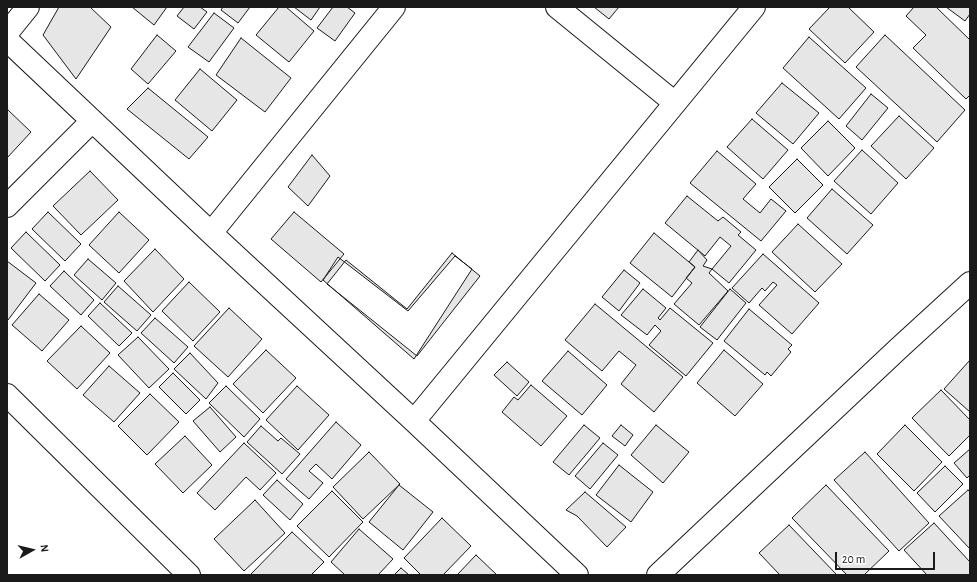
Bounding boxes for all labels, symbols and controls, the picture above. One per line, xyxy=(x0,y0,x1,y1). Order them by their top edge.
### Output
north arrow xyxy=(12,530,52,570)
text: N xyxy=(38,544,50,553)
scale bar xyxy=(837,544,937,570)
text: 20 m xyxy=(842,553,865,565)

